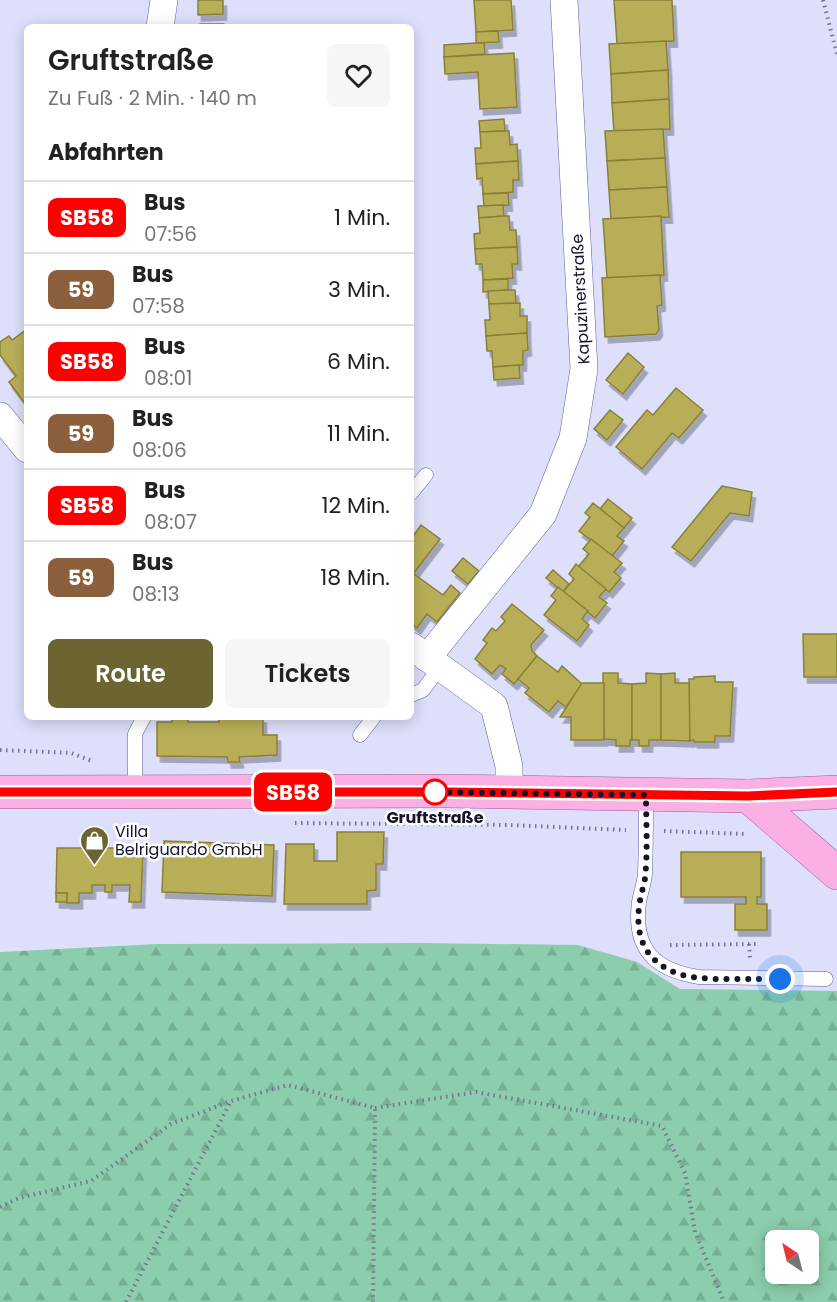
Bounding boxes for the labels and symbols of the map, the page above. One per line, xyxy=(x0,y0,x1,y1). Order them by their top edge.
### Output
street label: Kapuzinerstraße xyxy=(566,233,595,365)
line badge: SB58 xyxy=(251,772,335,812)
marker: Gruftstraße xyxy=(422,779,448,805)
place label: Gruftstraße xyxy=(386,806,484,829)
place label: Villa Belriguardo GmbH xyxy=(115,820,263,861)
shop icon: Villa Belriguardo GmbH xyxy=(78,824,110,866)
your location xyxy=(765,964,795,994)
north arrow xyxy=(765,1230,819,1284)

